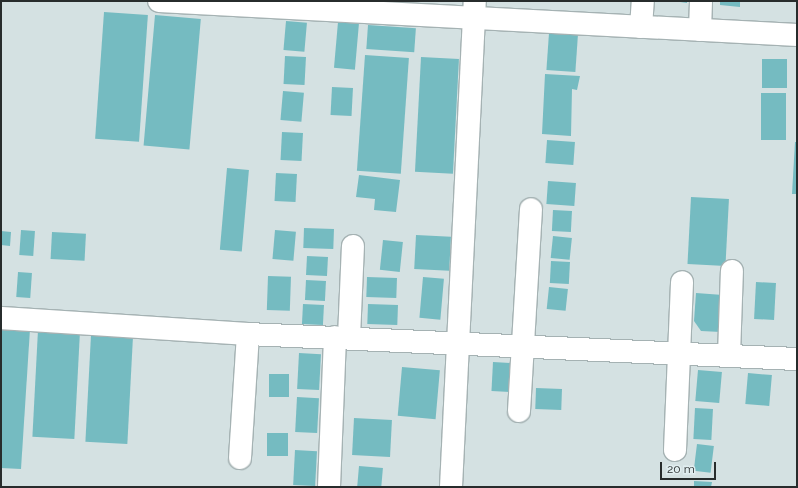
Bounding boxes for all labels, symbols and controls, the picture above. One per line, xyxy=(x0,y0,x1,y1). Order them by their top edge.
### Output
scale bar xyxy=(662,454,718,480)
text: 20 m xyxy=(667,462,695,476)

